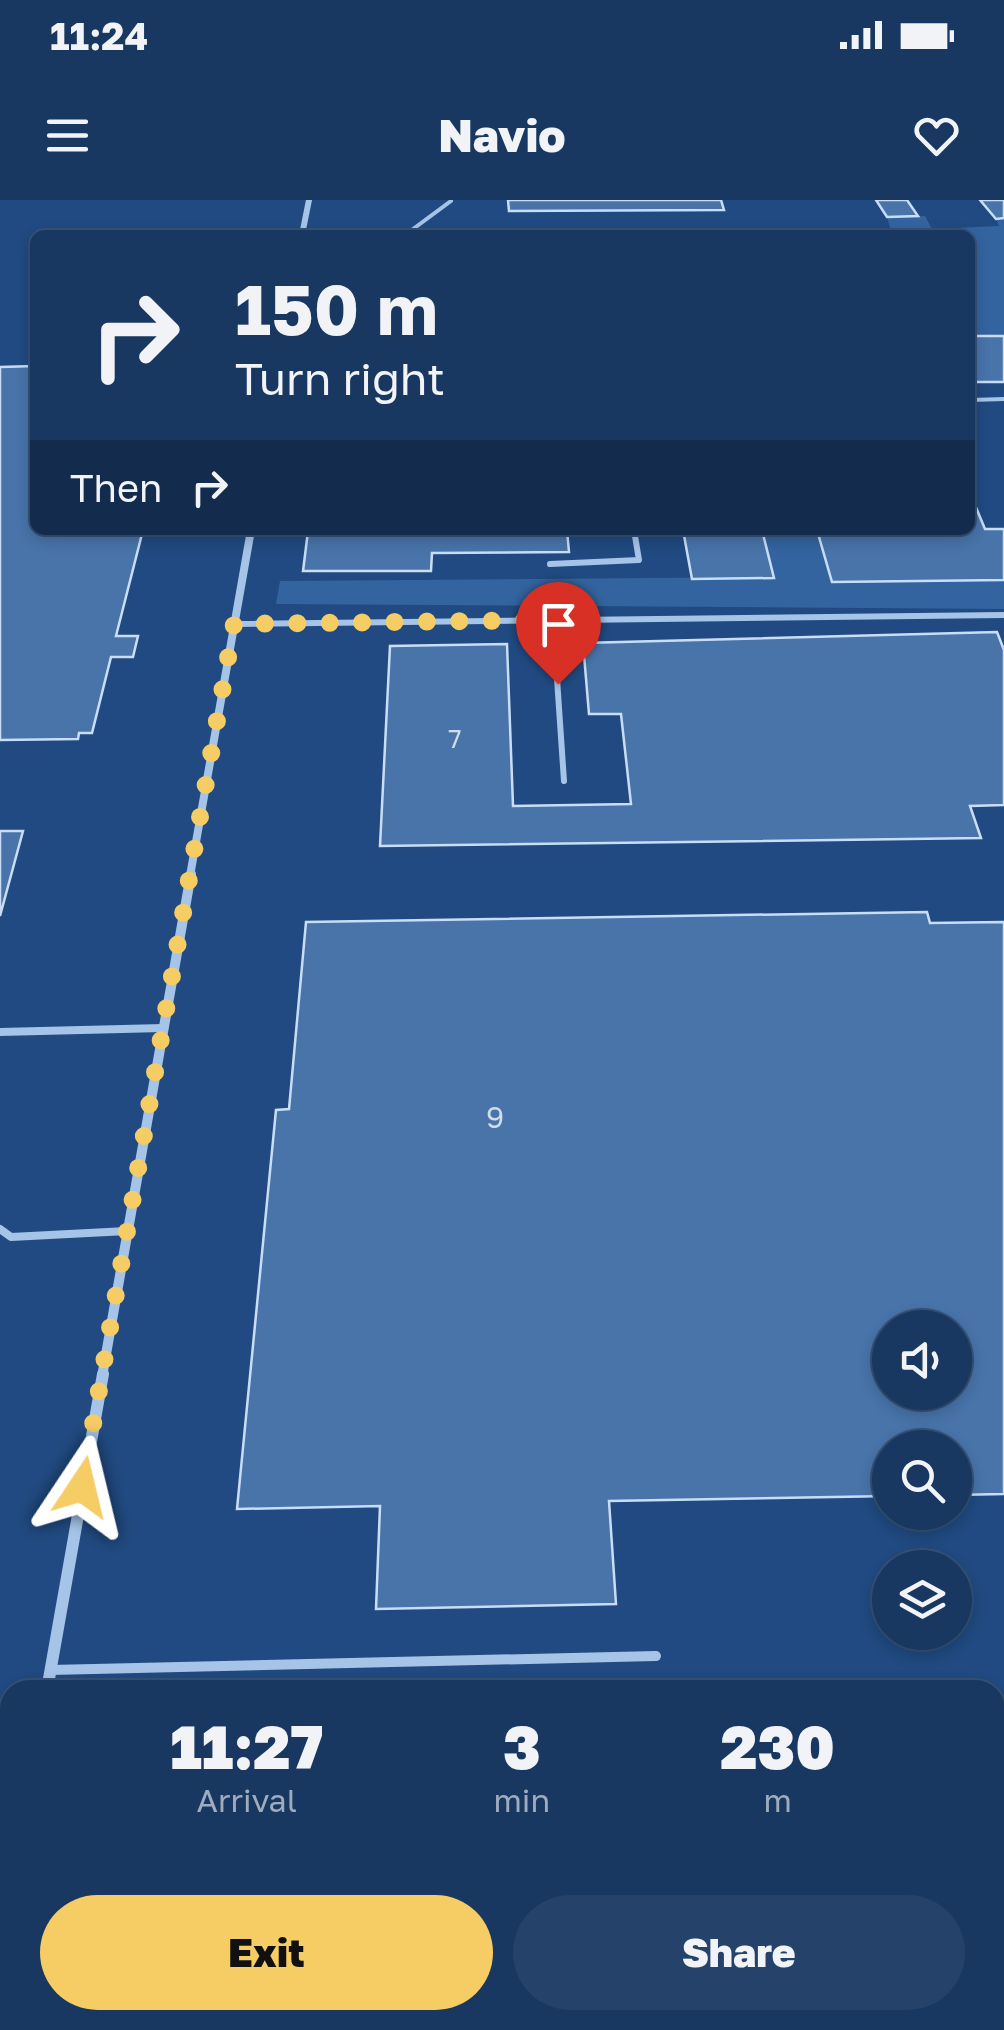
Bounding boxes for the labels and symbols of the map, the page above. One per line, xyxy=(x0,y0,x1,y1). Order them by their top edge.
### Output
pin xyxy=(516,582,601,685)
house number: 7 xyxy=(448,723,462,754)
house number: 9 xyxy=(486,1099,504,1135)
position arrow xyxy=(30,1435,134,1539)

